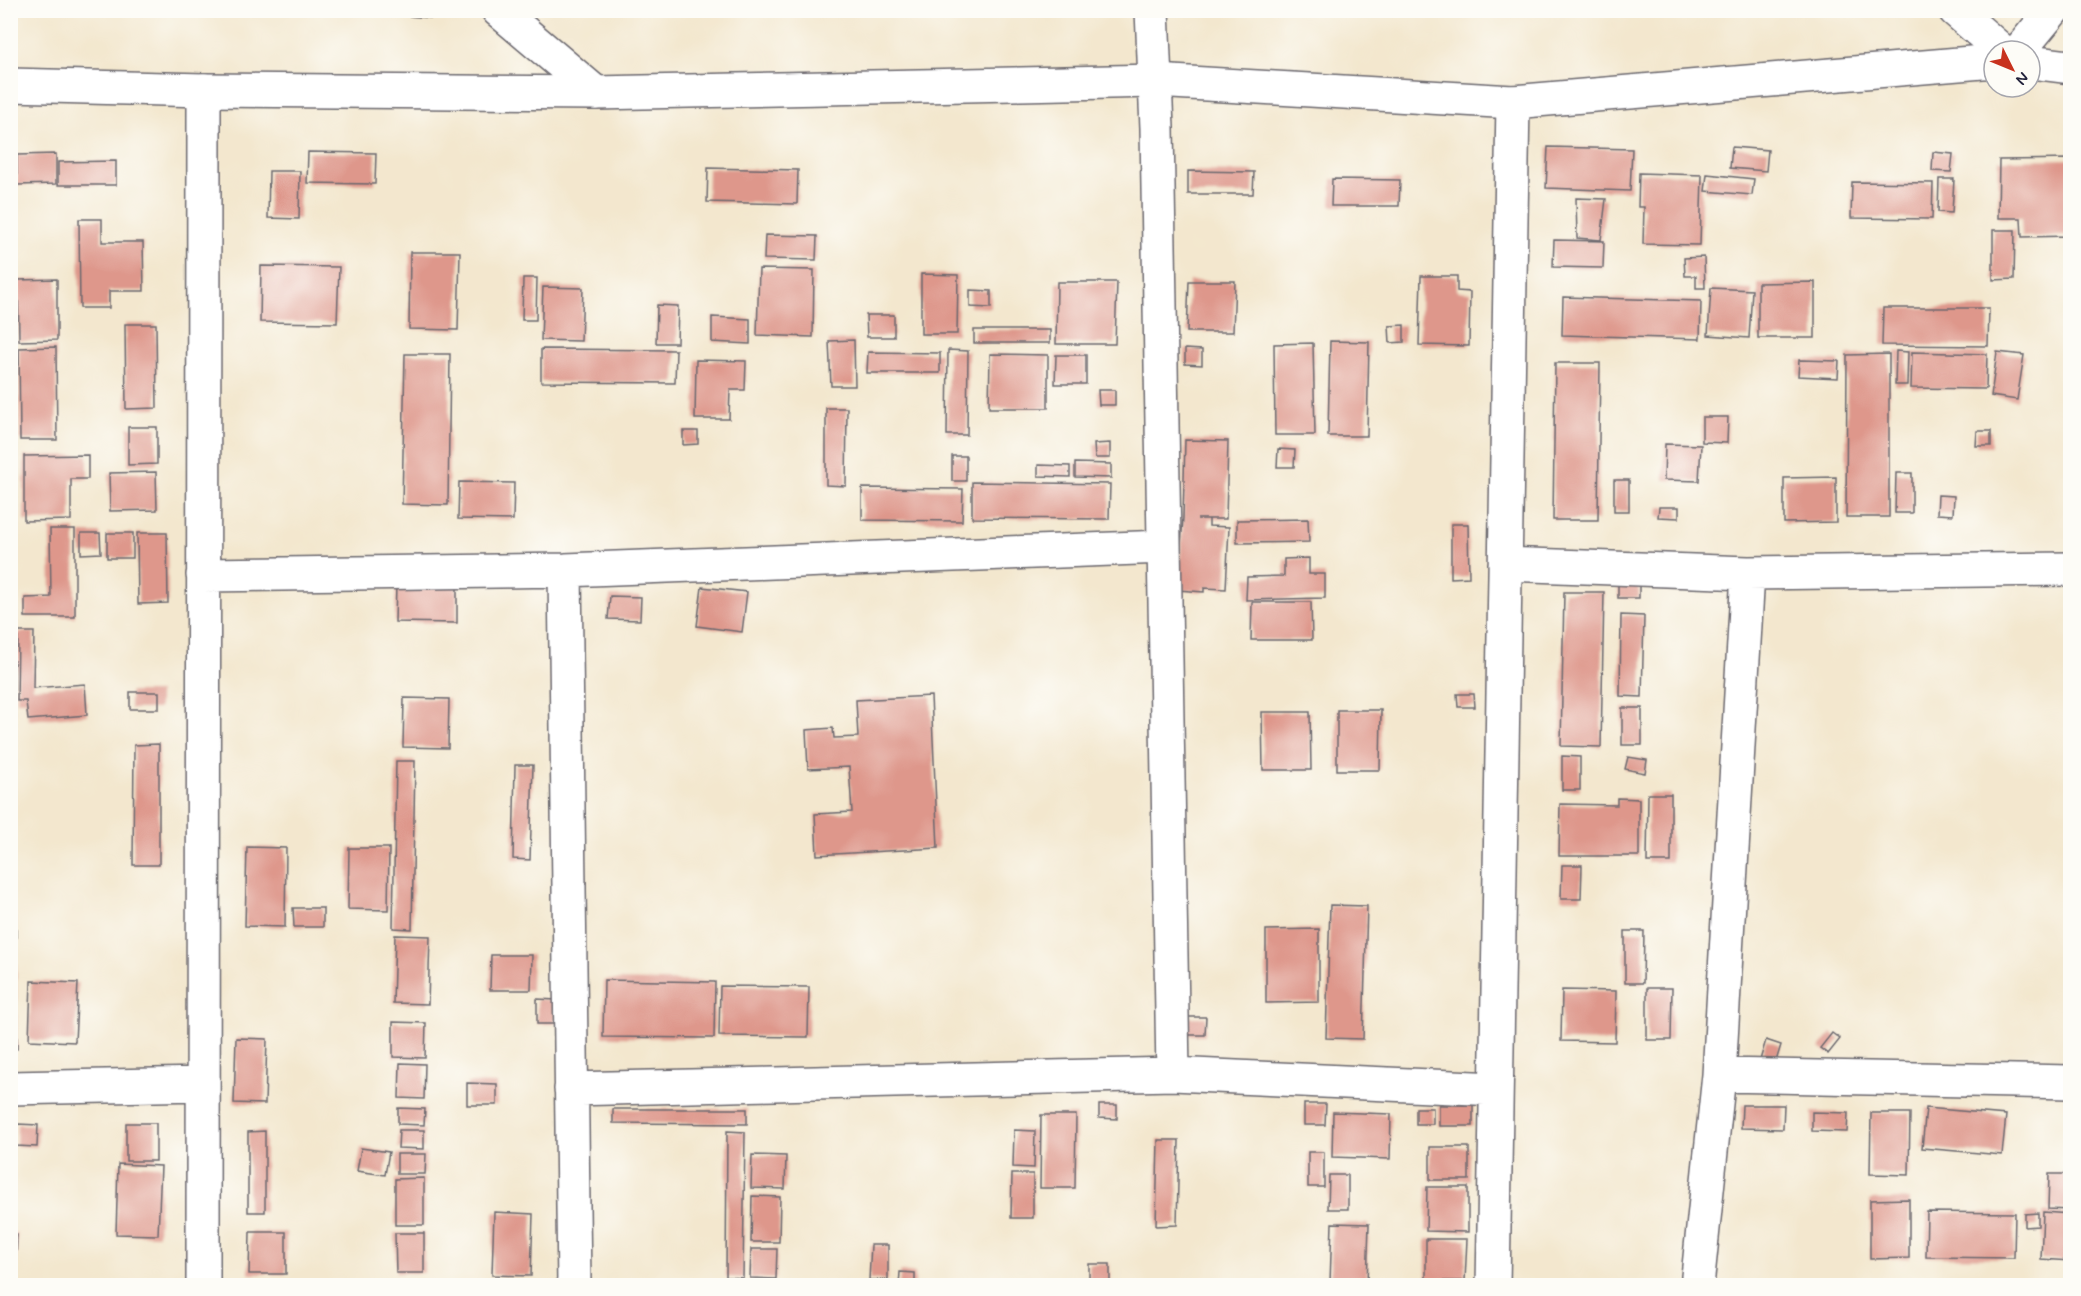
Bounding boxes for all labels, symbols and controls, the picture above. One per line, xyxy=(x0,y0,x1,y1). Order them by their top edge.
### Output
north arrow xyxy=(1982,39,2042,99)
text: N xyxy=(2011,67,2033,89)

